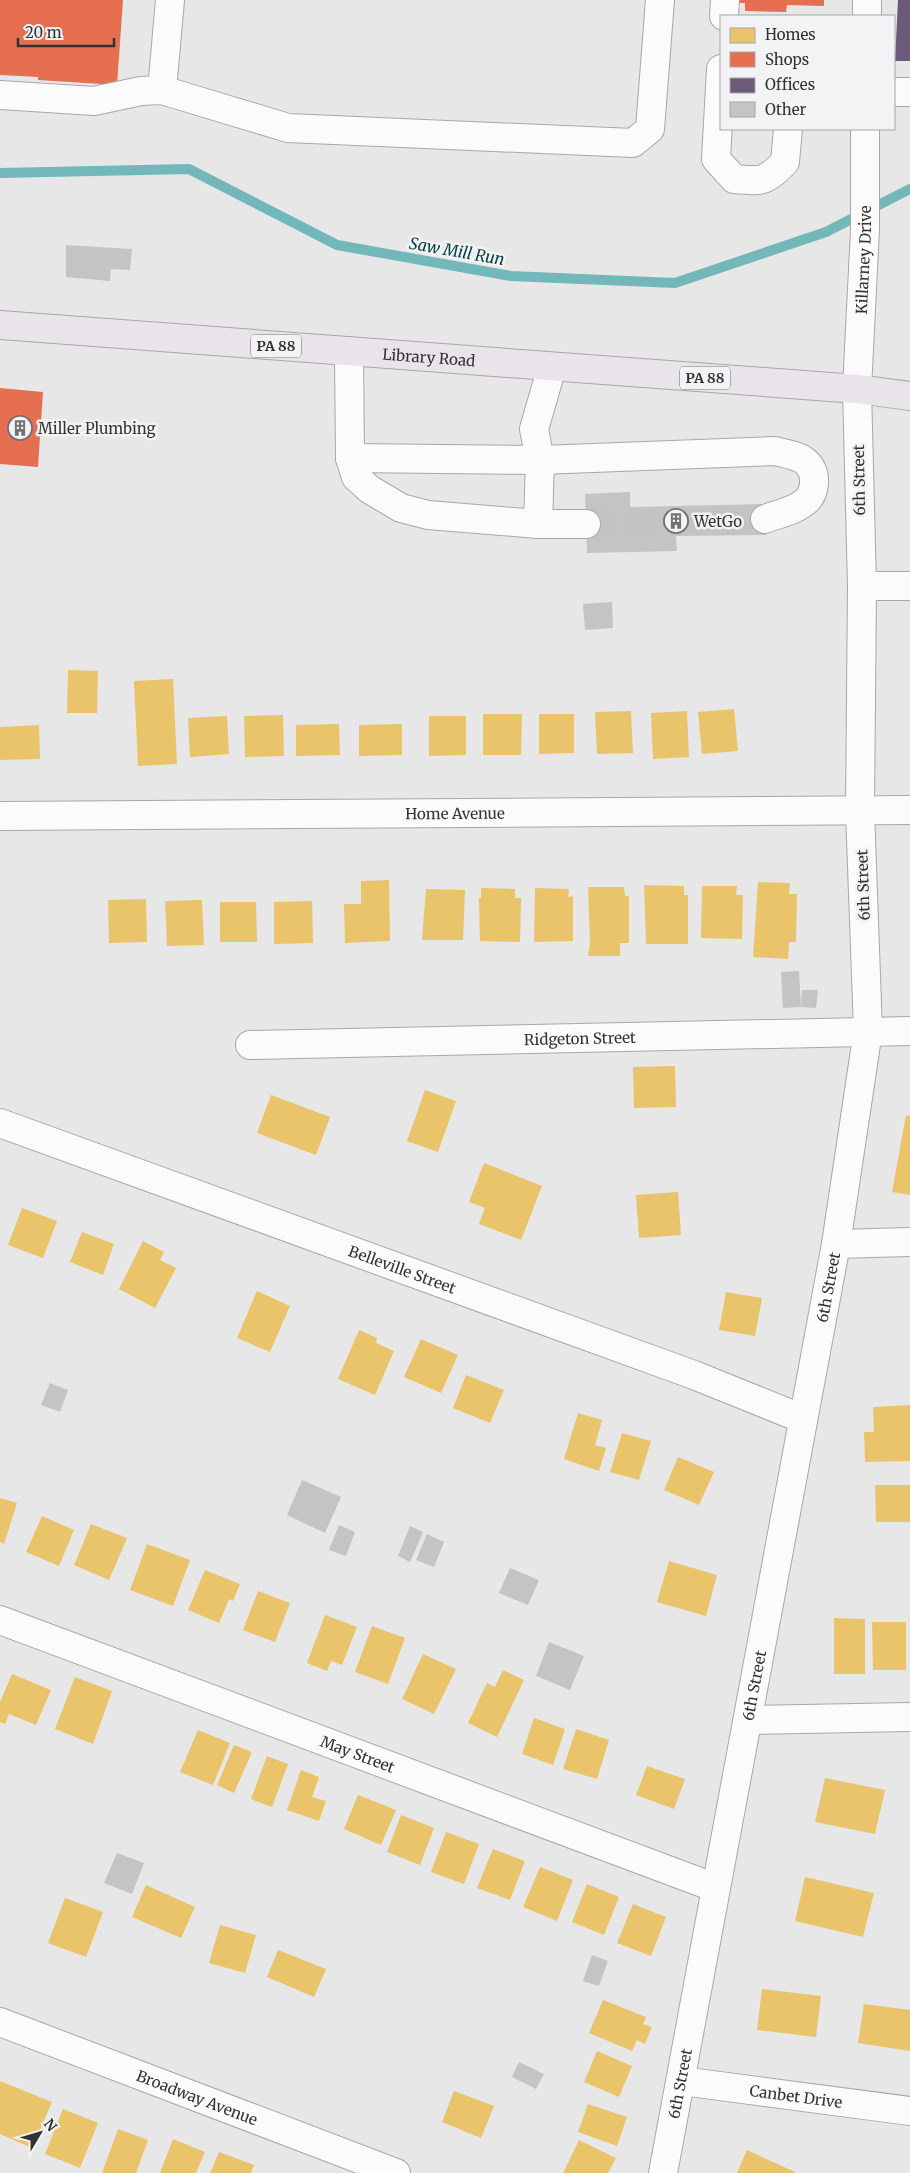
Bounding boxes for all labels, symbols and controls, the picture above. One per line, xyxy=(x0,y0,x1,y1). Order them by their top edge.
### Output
scale bar xyxy=(18,15,114,47)
legend xyxy=(720,15,895,130)
text: 20 m xyxy=(25,23,62,42)
text: Homes xyxy=(765,25,816,44)
text: Shops xyxy=(765,50,809,69)
text: Offices xyxy=(765,75,815,94)
text: Other xyxy=(765,100,807,119)
street label: Killarney Drive xyxy=(851,205,875,315)
water label: Saw Mill Run xyxy=(408,233,506,269)
road number: PA 88 xyxy=(251,334,301,358)
street label: Library Road xyxy=(382,344,476,370)
road number: PA 88 xyxy=(680,366,730,389)
building icon: Miller Plumbing xyxy=(7,415,33,441)
place label: Miller Plumbing xyxy=(38,419,156,438)
street label: 6th Street xyxy=(849,444,869,516)
building icon: WetGo xyxy=(663,508,689,534)
place label: WetGo xyxy=(693,512,742,531)
street label: Home Avenue xyxy=(405,803,505,823)
street label: 6th Street xyxy=(852,849,874,921)
street label: Ridgeton Street xyxy=(524,1027,636,1049)
street label: Belleville Street xyxy=(346,1241,459,1297)
street label: 6th Street xyxy=(812,1250,844,1324)
street label: 6th Street xyxy=(738,1649,770,1722)
street label: May Street xyxy=(318,1731,398,1777)
street label: 6th Street xyxy=(664,2047,696,2120)
street label: Broadway Avenue xyxy=(134,2066,260,2129)
street label: Canbet Drive xyxy=(748,2080,844,2112)
north arrow xyxy=(15,2108,65,2158)
text: N xyxy=(40,2115,61,2135)

